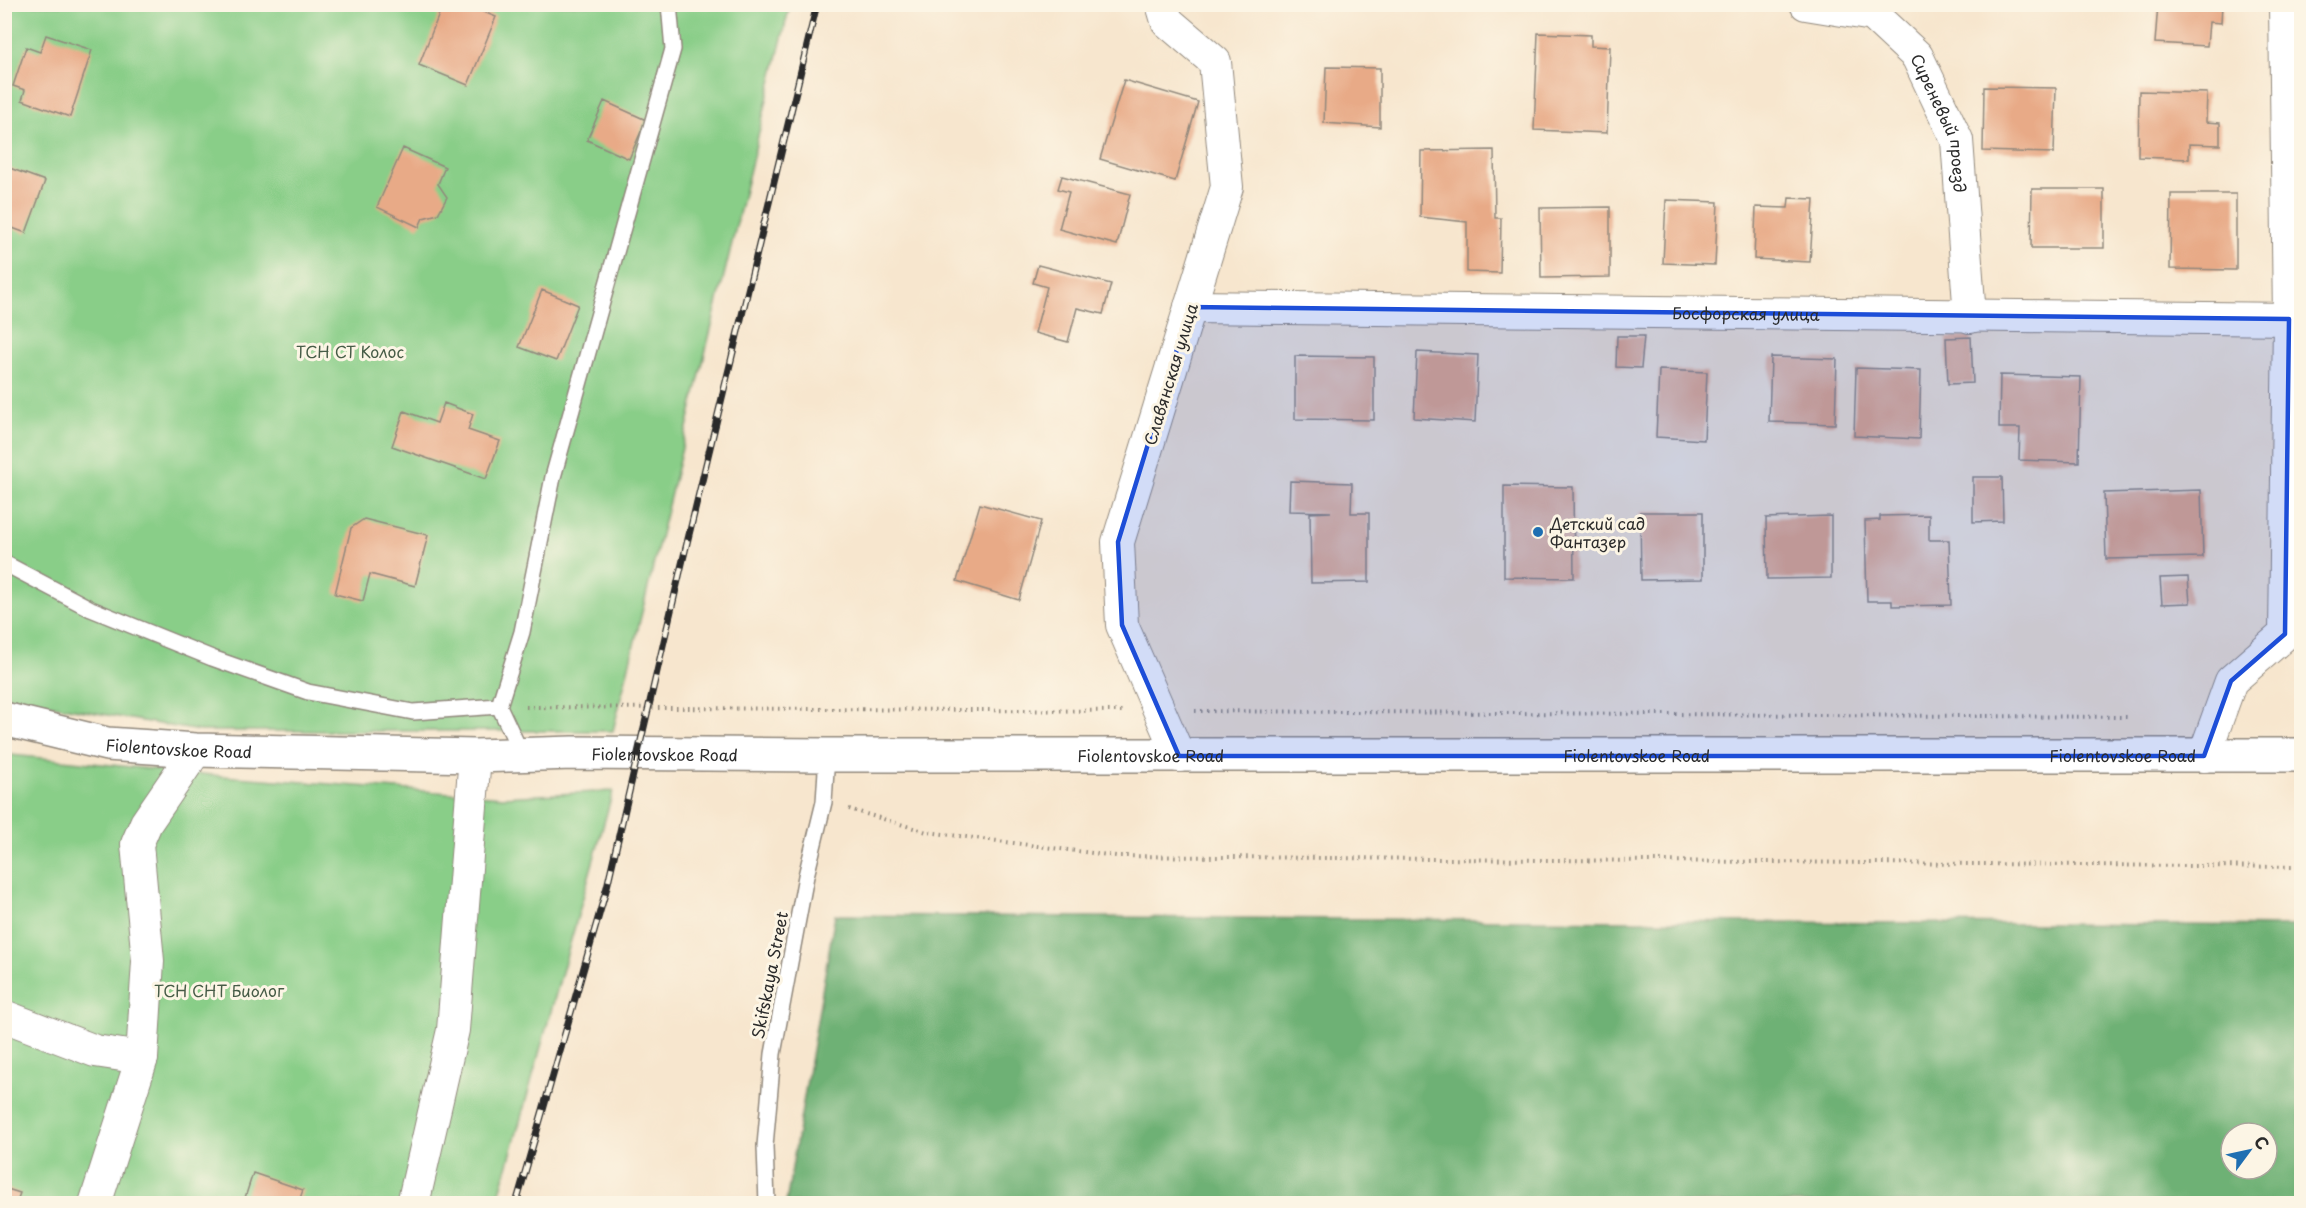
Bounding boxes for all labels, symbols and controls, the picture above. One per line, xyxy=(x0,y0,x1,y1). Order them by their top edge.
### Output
street label: Сиреневый проезд xyxy=(1905,49,1973,193)
street label: Славянская улица xyxy=(1137,300,1203,448)
street label: Босфорская улица xyxy=(1672,300,1820,326)
park label: ТСН СТ Колос xyxy=(296,339,404,363)
place label: Детский сад Фантазер xyxy=(1549,511,1645,553)
marker: Детский сад Фантазер xyxy=(1531,525,1545,539)
street label: Fiolentovskoe Road xyxy=(105,732,252,763)
street label: Fiolentovskoe Road xyxy=(591,741,738,766)
street label: Fiolentovskoe Road xyxy=(1077,743,1224,767)
street label: Fiolentovskoe Road xyxy=(1563,743,1710,767)
street label: Fiolentovskoe Road xyxy=(2049,743,2196,767)
street label: Skifskaya Street xyxy=(745,909,793,1041)
park label: ТСН СНТ Биолог xyxy=(154,978,285,1002)
north arrow xyxy=(2219,1121,2279,1181)
text: С xyxy=(2249,1131,2276,1154)

